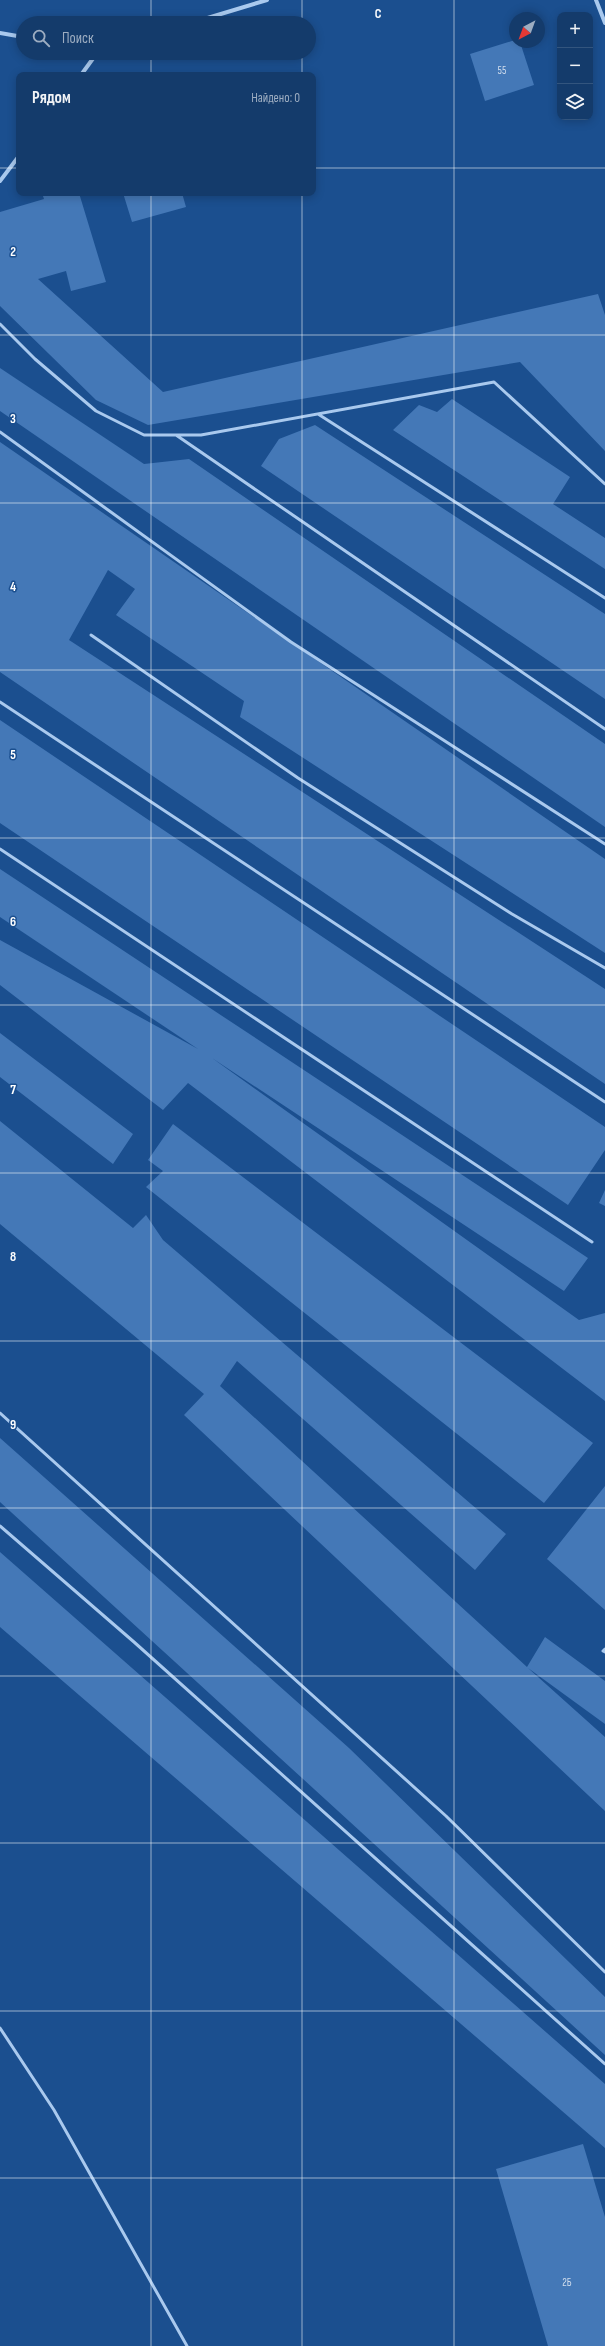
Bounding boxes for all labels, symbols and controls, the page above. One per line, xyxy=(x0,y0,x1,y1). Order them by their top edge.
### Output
text: C xyxy=(375,6,382,22)
north arrow xyxy=(509,12,545,48)
map controls xyxy=(557,12,593,120)
button: + xyxy=(557,12,593,48)
search box xyxy=(16,16,316,60)
icon: search xyxy=(30,27,52,49)
text: Поиск xyxy=(62,29,94,48)
button: − xyxy=(557,48,593,84)
house number: 55 xyxy=(498,64,506,77)
button: layers xyxy=(557,84,593,120)
text: Рядом xyxy=(32,88,71,108)
text: Найдено: 0 xyxy=(251,90,300,106)
text: 2 xyxy=(10,244,16,260)
text: 3 xyxy=(10,411,16,427)
text: 4 xyxy=(10,579,16,595)
text: 5 xyxy=(10,747,16,763)
text: 6 xyxy=(10,914,16,930)
text: 7 xyxy=(10,1082,16,1098)
text: 8 xyxy=(10,1249,16,1265)
text: 9 xyxy=(10,1417,16,1433)
house number: 2Б xyxy=(562,2276,572,2289)

